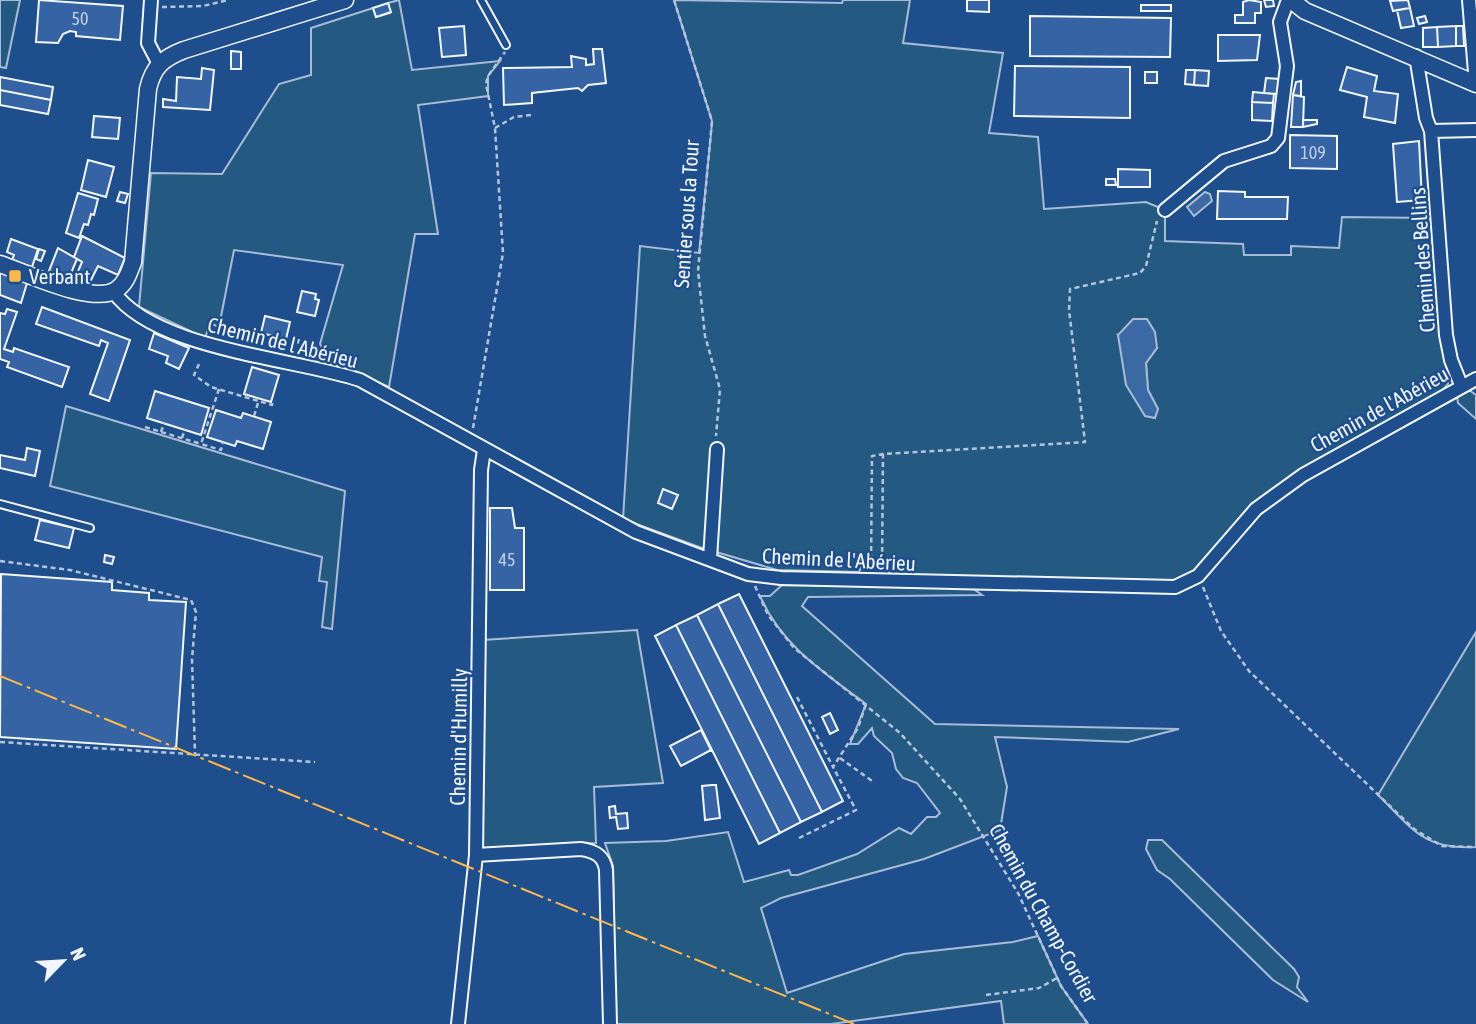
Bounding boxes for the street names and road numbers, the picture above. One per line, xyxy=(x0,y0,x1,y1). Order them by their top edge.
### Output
street label: Sentier sous la Tour xyxy=(669,138,703,289)
street label: Chemin des Bellins xyxy=(1405,187,1439,333)
street label: Chemin de l'Abérieu xyxy=(205,312,361,372)
street label: Chemin de l'Abérieu xyxy=(1306,361,1452,457)
street label: Chemin de l'Abérieu xyxy=(761,543,917,575)
street label: Chemin d'Humilly xyxy=(445,668,471,806)
street label: Chemin du Champ-Cordier xyxy=(985,819,1104,1007)

